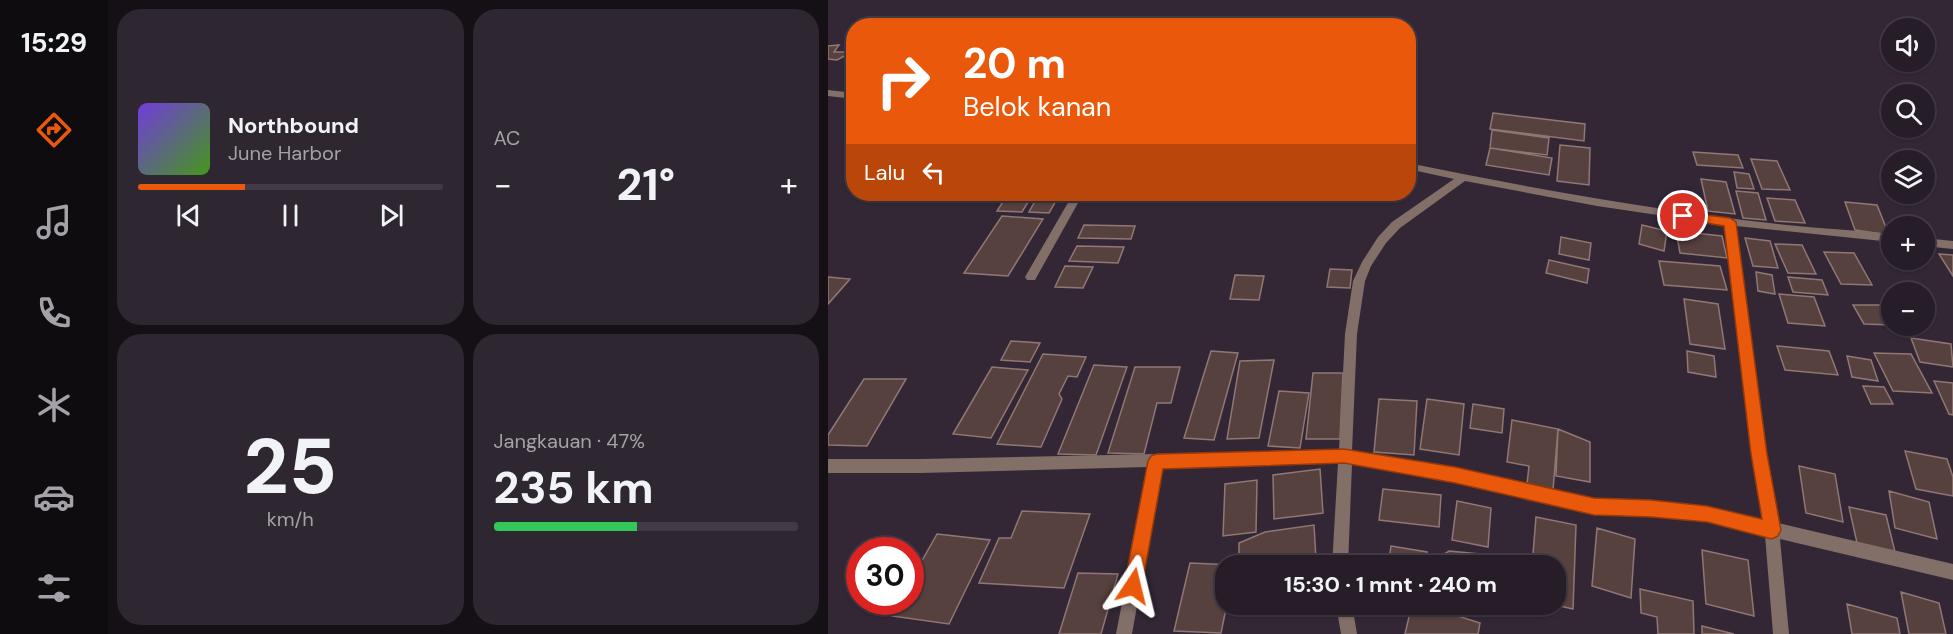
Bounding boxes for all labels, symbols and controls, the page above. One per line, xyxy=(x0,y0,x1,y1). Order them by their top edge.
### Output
map controls xyxy=(1881,18,1935,336)
button: sound xyxy=(1881,18,1935,72)
text: 15:29 xyxy=(21,25,87,60)
text: 20 m xyxy=(963,36,1066,91)
icon: right xyxy=(864,42,942,120)
button: search xyxy=(1881,84,1935,138)
text: Belok kanan xyxy=(963,89,1111,124)
icon: directions xyxy=(33,109,75,151)
text: Northbound xyxy=(228,111,359,140)
text: AC xyxy=(494,125,520,151)
text: June Harbor xyxy=(228,140,341,166)
button: layers xyxy=(1881,150,1935,204)
text: 21° xyxy=(616,155,675,214)
icon: left xyxy=(917,156,950,189)
text: Lalu xyxy=(864,158,905,187)
text: − xyxy=(494,163,512,206)
text: + xyxy=(780,163,798,206)
pin xyxy=(1657,190,1708,241)
icon: previous xyxy=(172,199,205,232)
icon: pause xyxy=(274,199,307,232)
icon: next xyxy=(375,199,408,232)
icon: arrive xyxy=(1666,199,1699,232)
icon: music xyxy=(33,201,75,243)
button: + xyxy=(1881,216,1935,270)
button: − xyxy=(1881,282,1935,336)
icon: phone xyxy=(33,292,75,334)
icon: climate xyxy=(33,384,75,426)
text: 25 xyxy=(243,416,337,517)
text: Jangkauan · 47% xyxy=(494,428,645,454)
text: 235 km xyxy=(494,458,654,517)
icon: car xyxy=(33,476,75,518)
text: km/h xyxy=(267,506,314,532)
speed limit sign: 30 xyxy=(846,537,924,615)
position arrow xyxy=(1101,554,1165,618)
icon: filters xyxy=(33,567,75,609)
text: 15:30 · 1 mnt · 240 m xyxy=(1284,570,1497,599)

